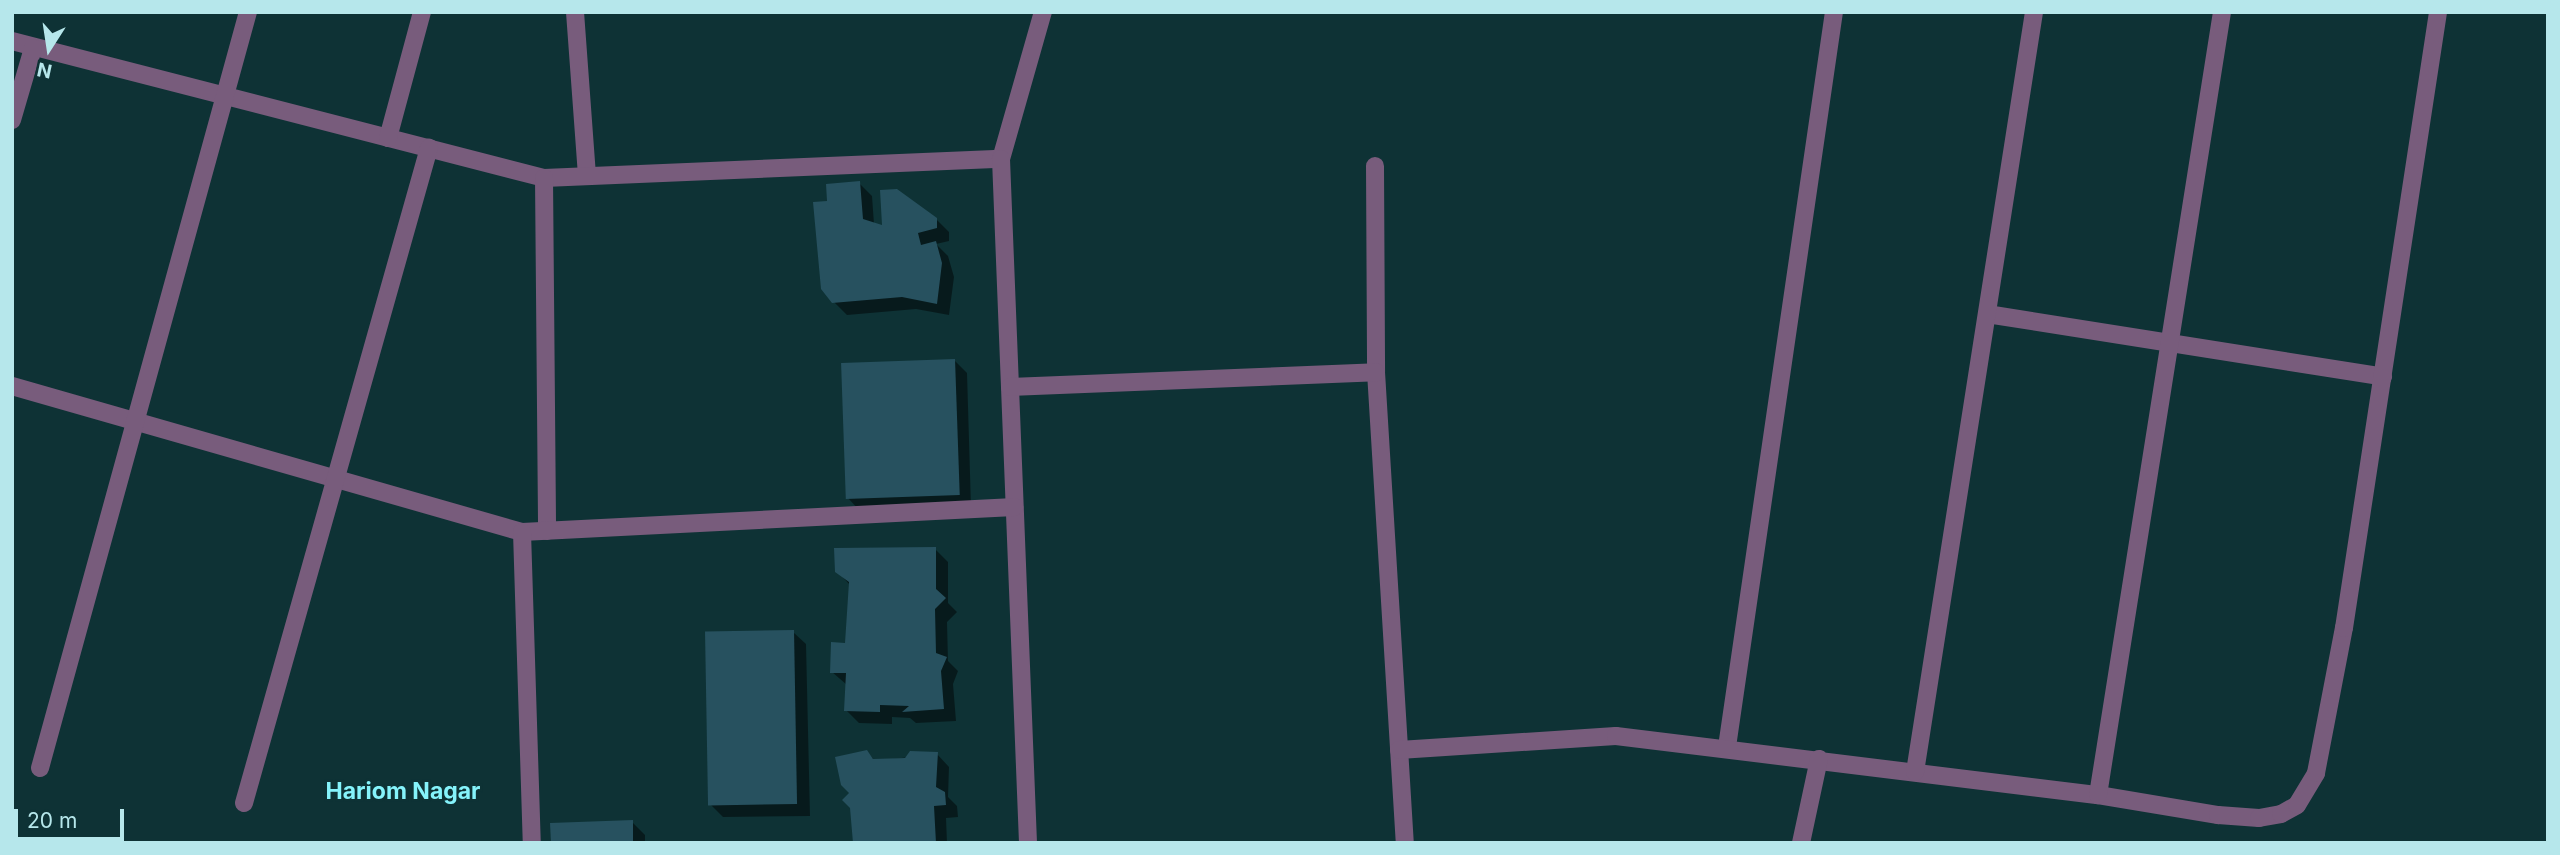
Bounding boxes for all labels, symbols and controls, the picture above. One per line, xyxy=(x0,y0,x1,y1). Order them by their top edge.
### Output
north arrow xyxy=(14,14,84,84)
text: N xyxy=(35,57,54,83)
district label: Hariom Nagar xyxy=(326,777,480,805)
scale bar xyxy=(18,796,128,840)
text: 20 m xyxy=(27,808,77,833)

